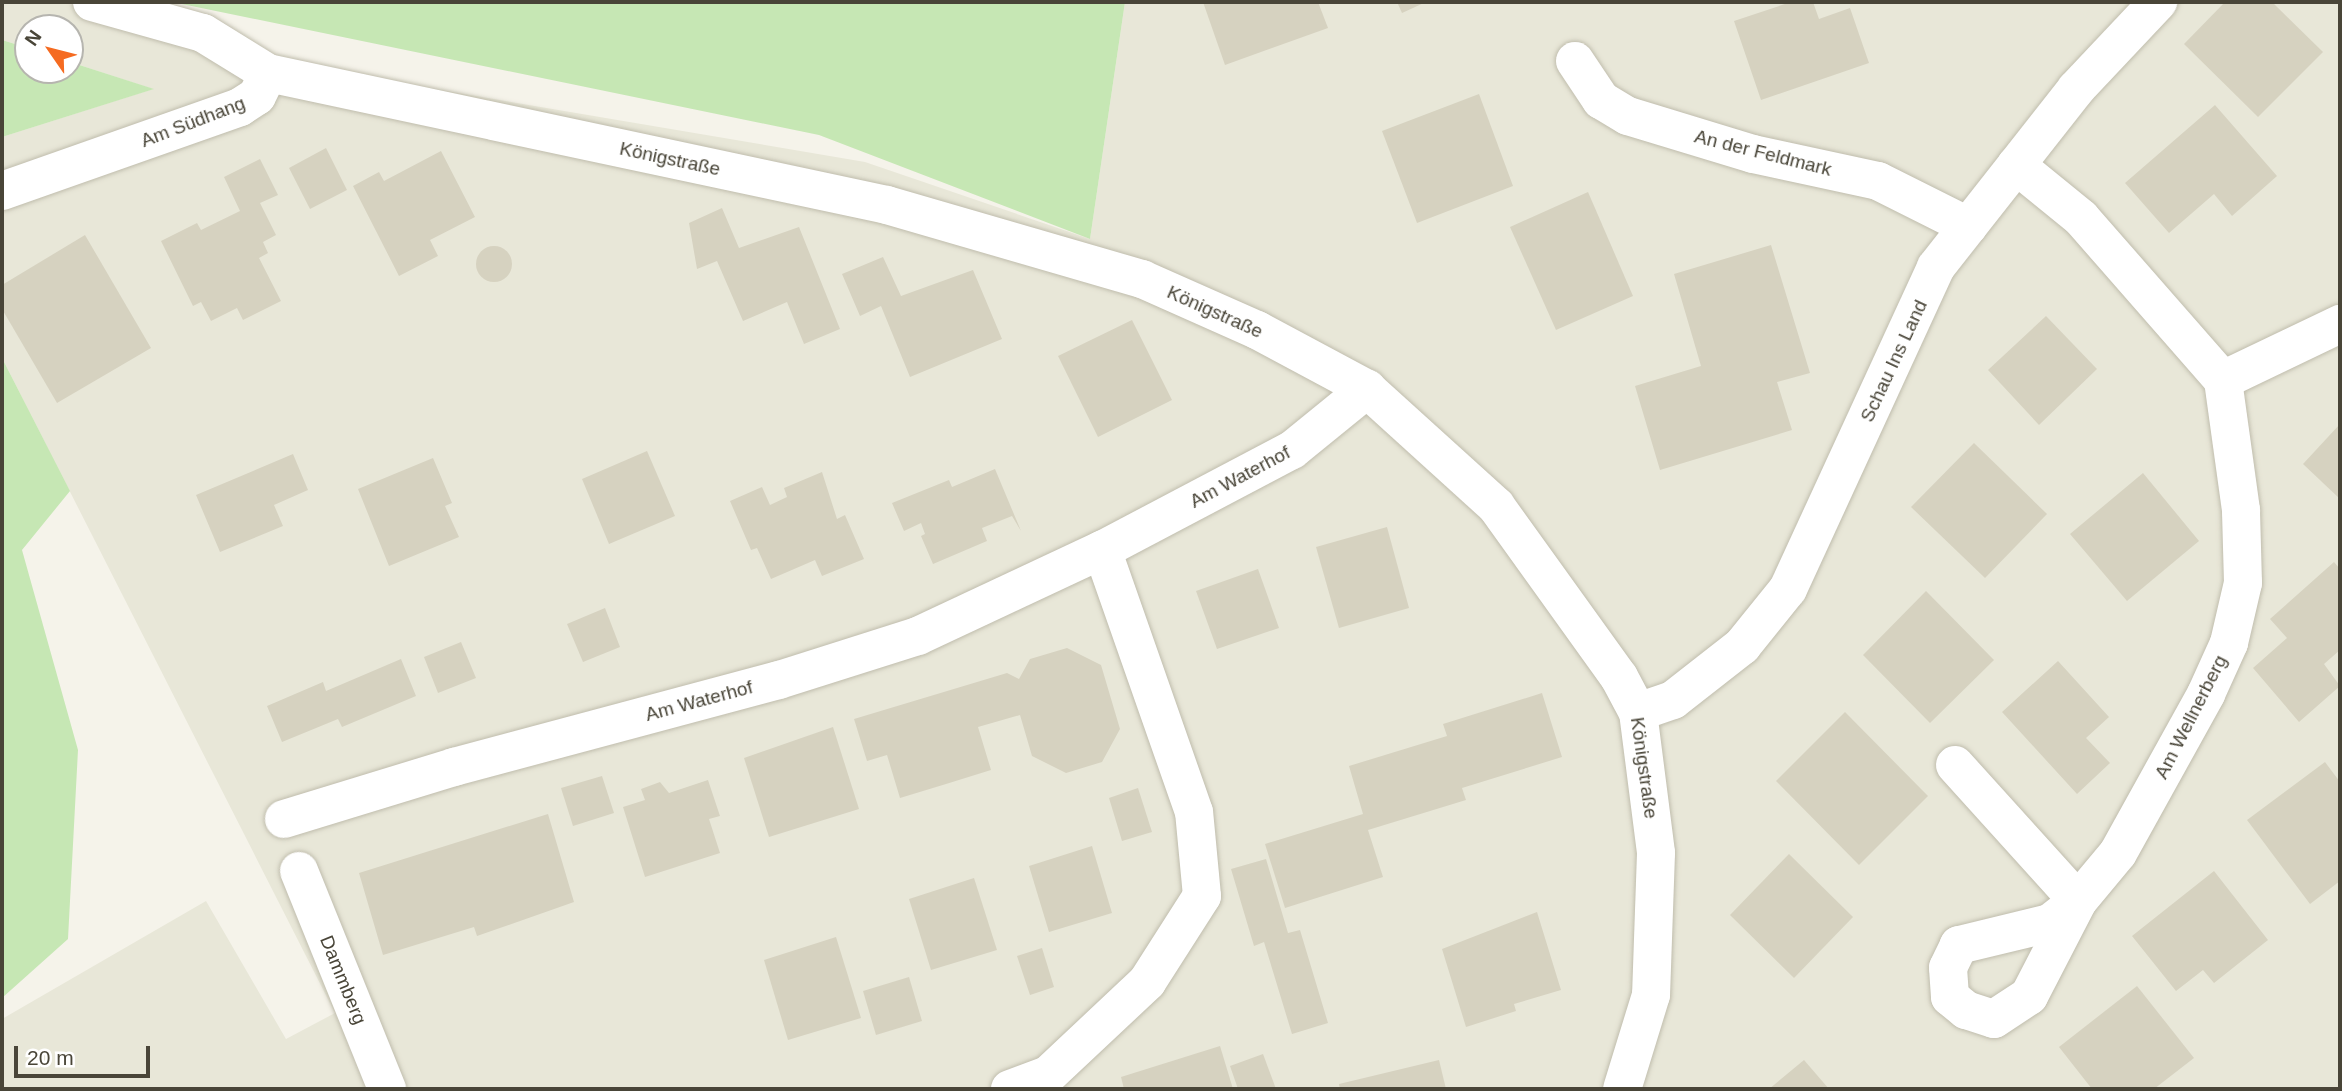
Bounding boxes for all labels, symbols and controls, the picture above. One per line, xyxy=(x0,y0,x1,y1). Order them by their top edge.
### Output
north arrow xyxy=(14,14,84,84)
text: N xyxy=(20,26,46,49)
street label: Am Südhang xyxy=(138,92,248,152)
street label: An der Feldmark xyxy=(1692,125,1834,181)
street label: Königstraße xyxy=(618,137,722,181)
street label: Königstraße xyxy=(1164,281,1266,343)
street label: Schau Ins Land xyxy=(1856,296,1932,426)
street label: Am Waterhof xyxy=(1186,441,1294,513)
street label: Am Wellnerberg xyxy=(2150,651,2232,783)
street label: Am Waterhof xyxy=(643,676,755,726)
street label: Königstraße xyxy=(1626,716,1662,820)
street label: Dammberg xyxy=(315,932,371,1028)
scale bar xyxy=(18,1032,154,1076)
text: 20 m xyxy=(27,1046,74,1069)

